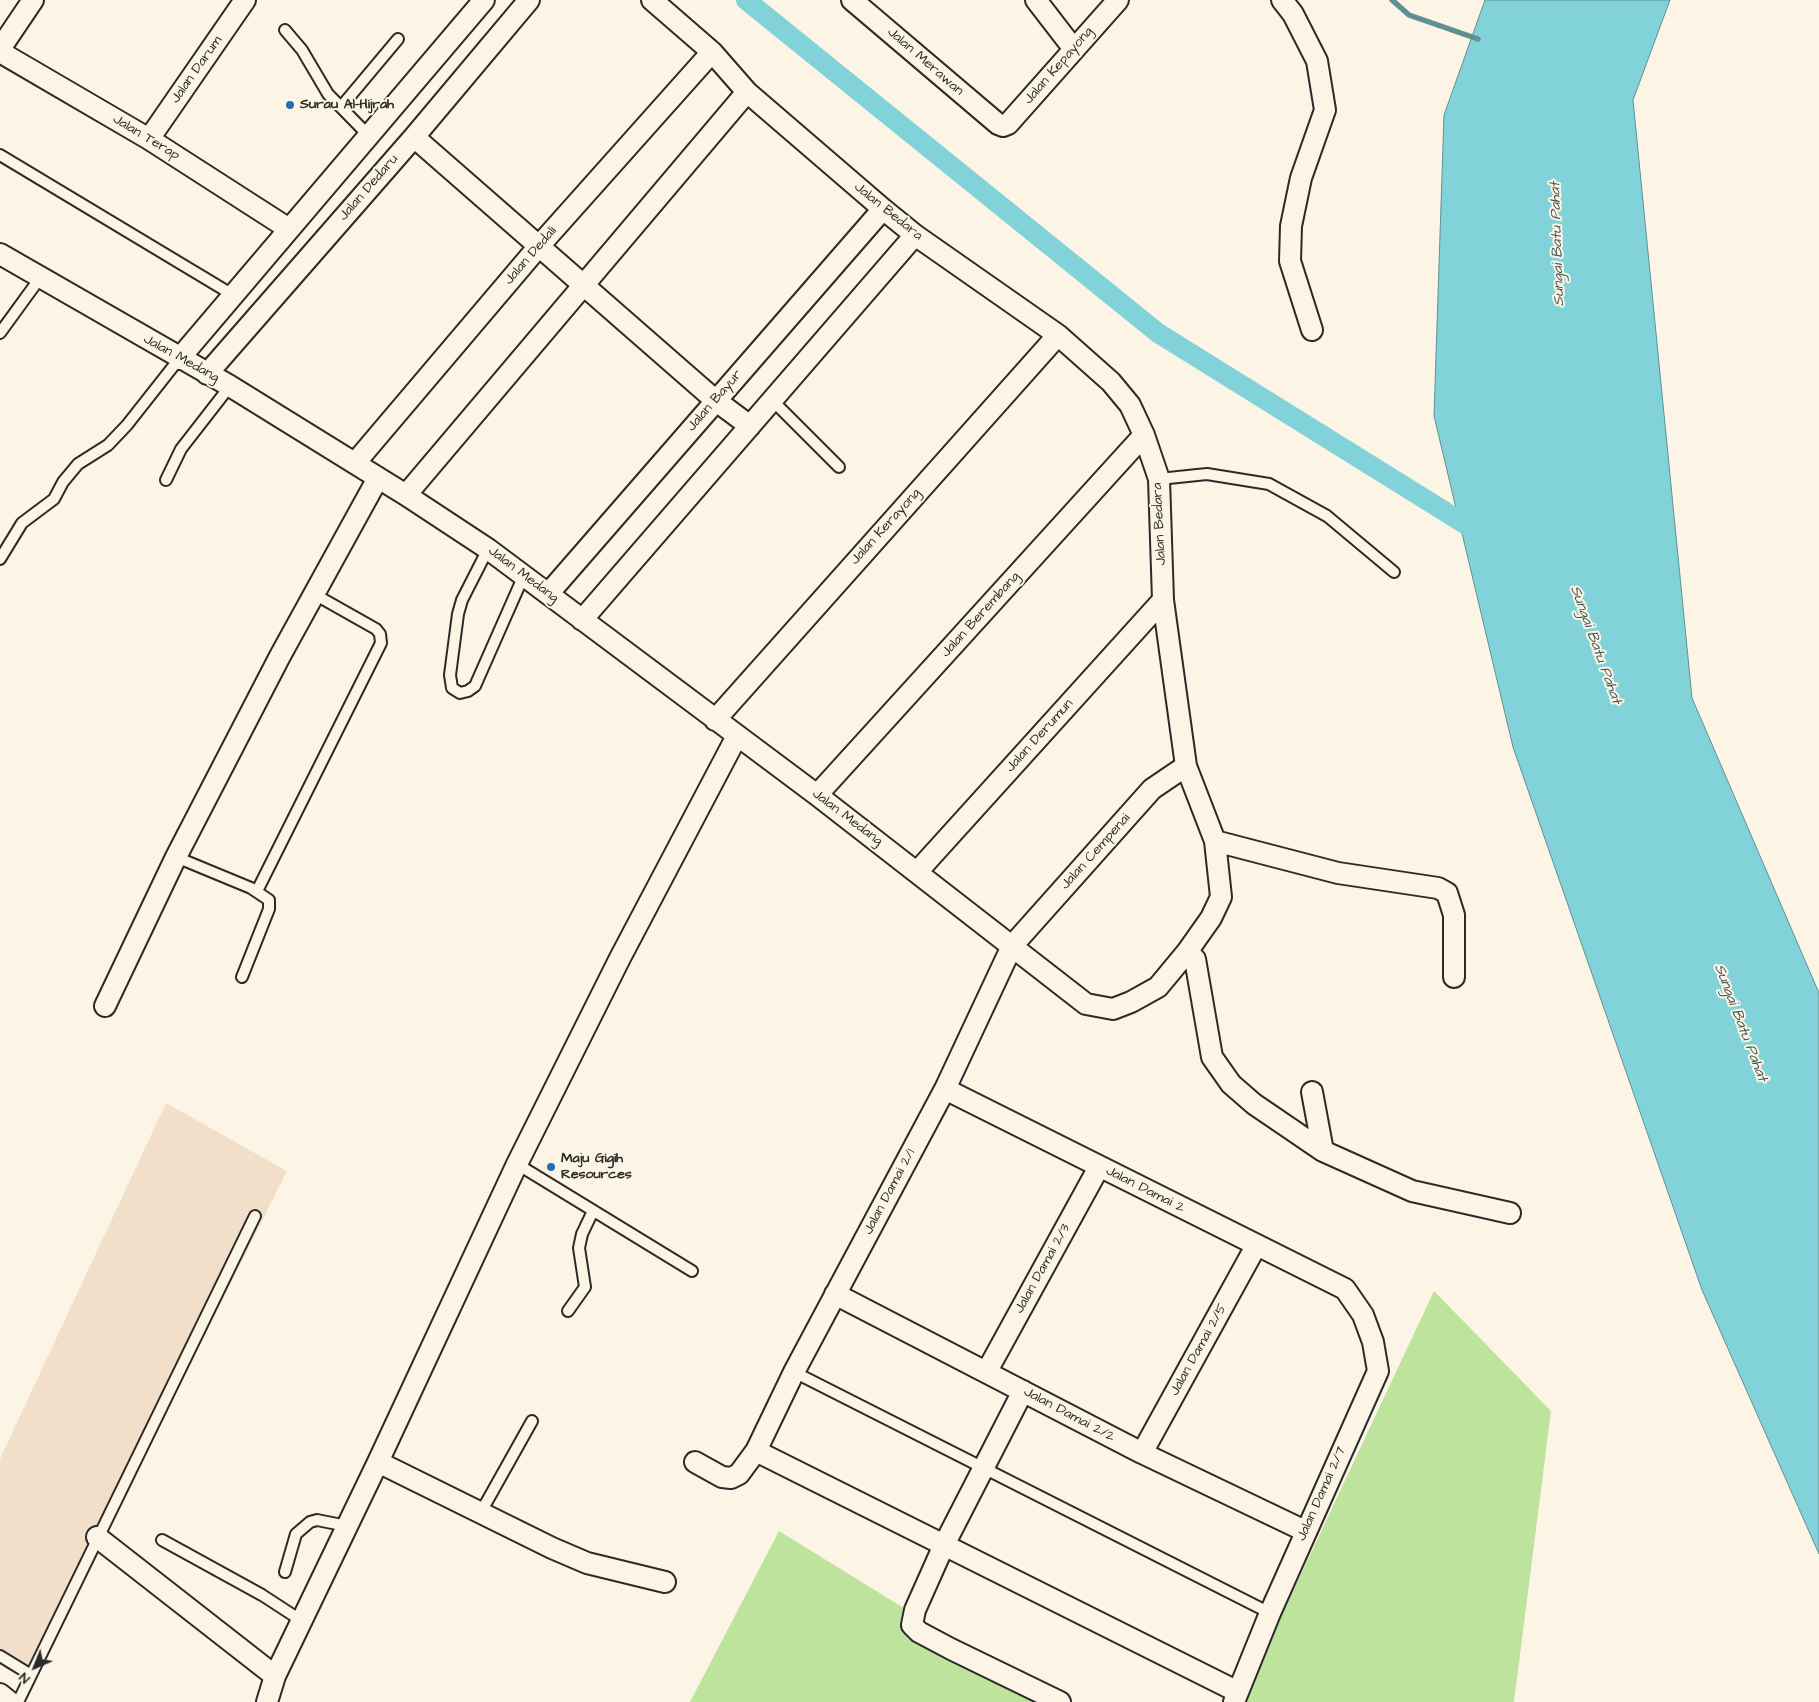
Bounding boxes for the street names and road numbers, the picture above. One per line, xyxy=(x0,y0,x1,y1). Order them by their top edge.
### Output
street label: Jalan Merawan xyxy=(883,24,967,100)
street label: Jalan Kepayong xyxy=(1021,24,1097,108)
street label: Jalan Darum xyxy=(168,33,226,107)
street label: Jalan Terap xyxy=(109,111,183,165)
street label: Jalan Dedaru xyxy=(336,151,402,225)
street label: Jalan Bedara xyxy=(850,179,926,245)
street label: Jalan Dedali xyxy=(501,223,561,289)
street label: Jalan Medang xyxy=(140,331,222,387)
street label: Jalan Bayur xyxy=(684,367,746,435)
street label: Jalan Bedara xyxy=(1149,482,1171,566)
street label: Jalan Kerayong xyxy=(847,485,925,569)
street label: Jalan Medang xyxy=(484,543,562,607)
street label: Jalan Berembang xyxy=(938,569,1024,661)
street label: Jalan Derumun xyxy=(1003,696,1077,776)
street label: Jalan Medang xyxy=(808,786,886,850)
street label: Jalan Cempenai xyxy=(1057,811,1135,893)
street label: Jalan Damai 2/1 xyxy=(860,1146,920,1238)
street label: Jalan Damai 2 xyxy=(1103,1163,1187,1217)
street label: Jalan Damai 2/3 xyxy=(1011,1221,1075,1317)
street label: Jalan Damai 2/5 xyxy=(1167,1301,1231,1399)
street label: Jalan Damai 2/2 xyxy=(1021,1384,1117,1446)
street label: Jalan Damai 2/7 xyxy=(1294,1444,1350,1544)

